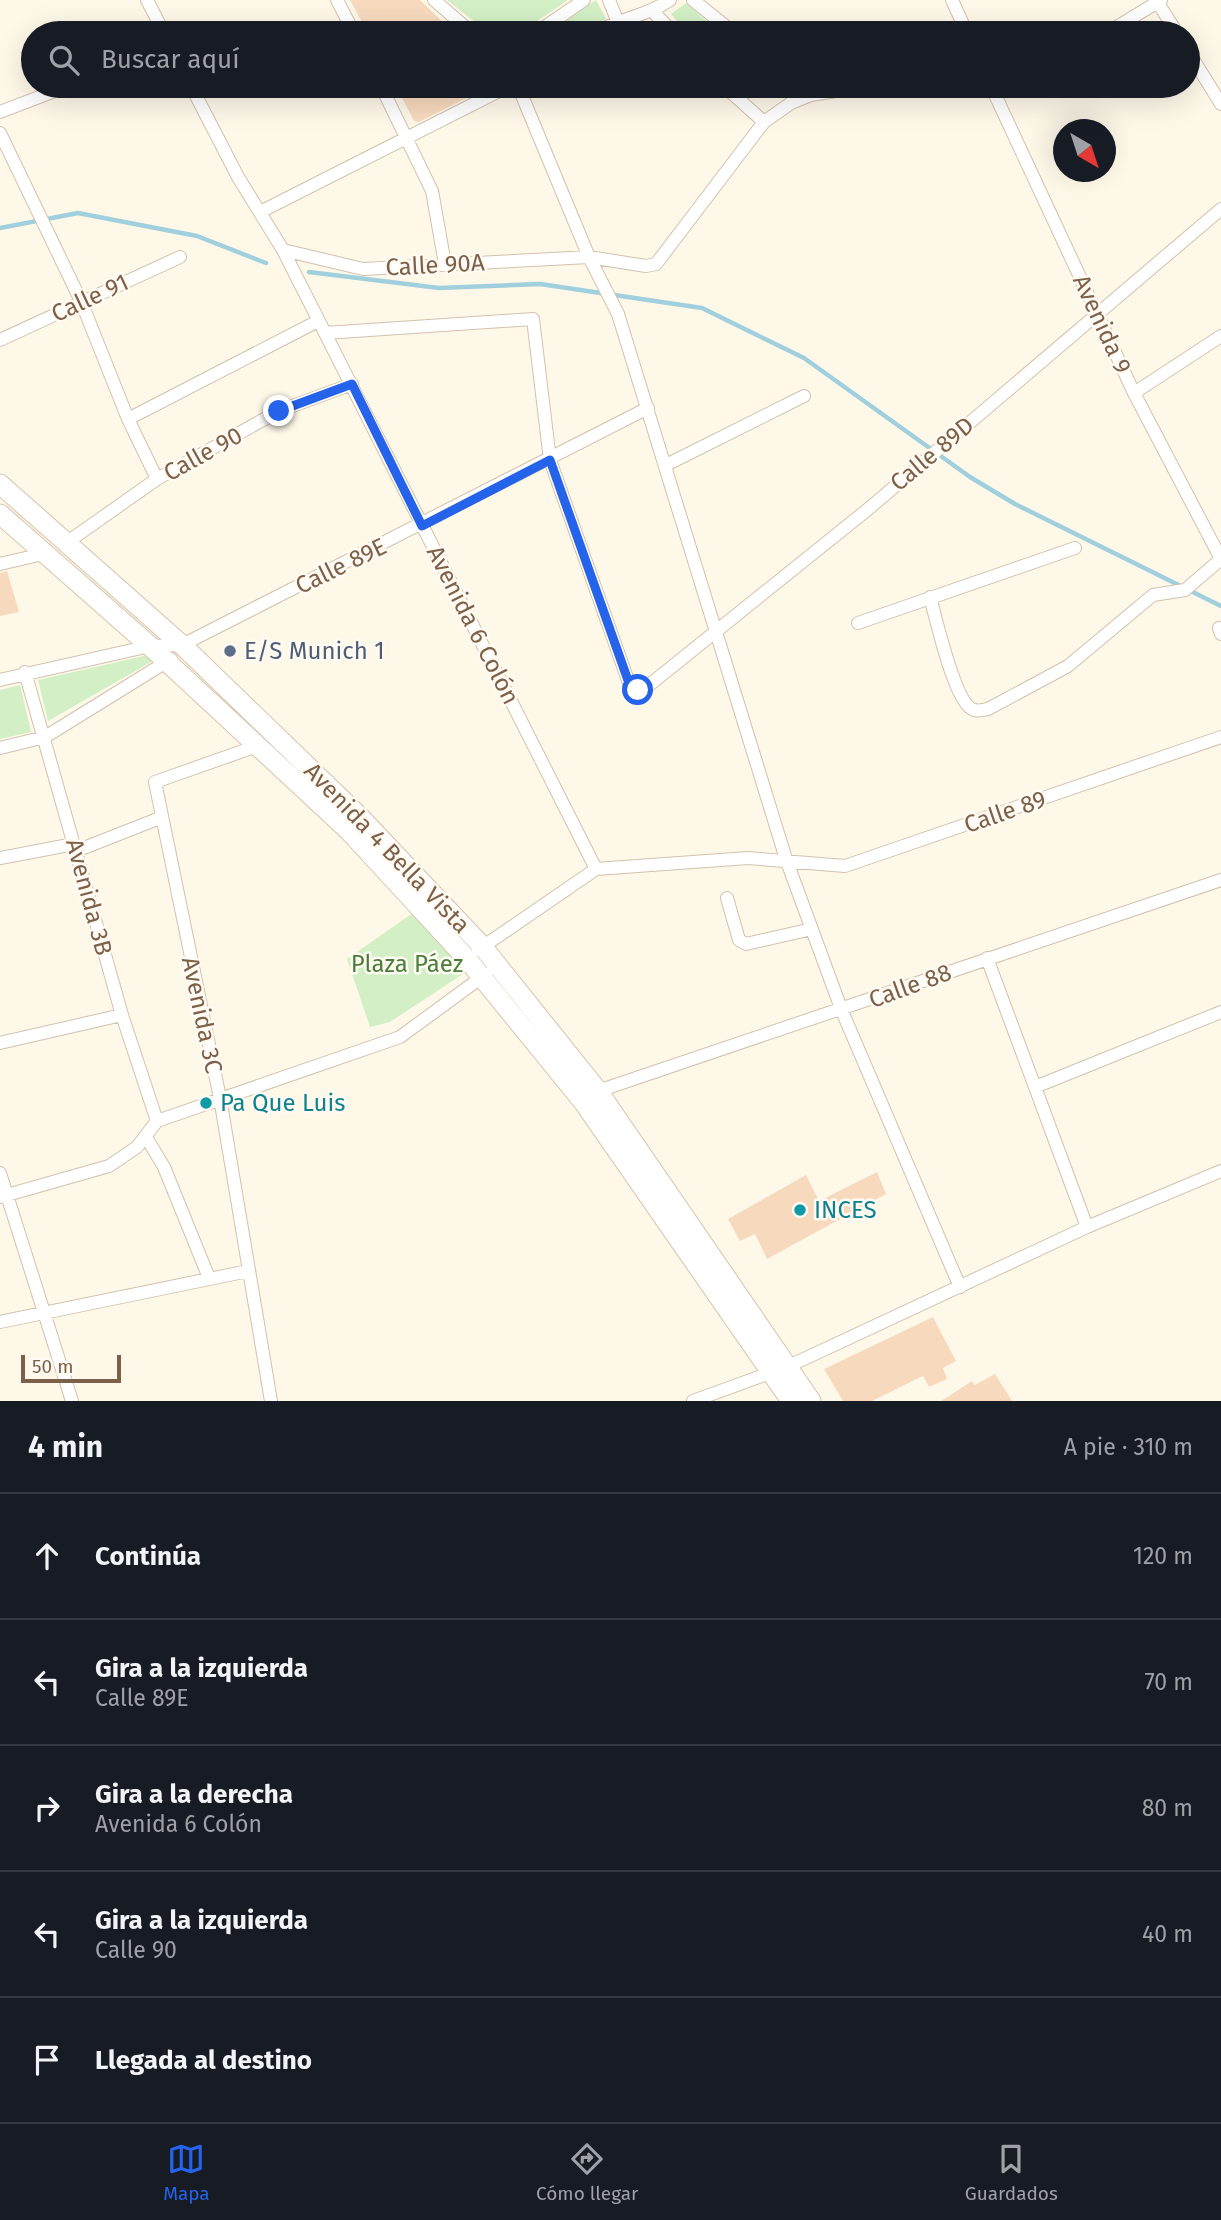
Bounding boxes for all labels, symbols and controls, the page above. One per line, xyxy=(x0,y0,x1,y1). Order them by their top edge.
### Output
search box xyxy=(21,21,1200,98)
icon: search xyxy=(45,41,83,79)
text: Buscar aquí xyxy=(101,44,239,75)
north arrow xyxy=(1053,119,1116,182)
street label: Calle 90A xyxy=(385,248,485,282)
street label: Calle 91 xyxy=(47,268,133,328)
street label: Avenida 9 xyxy=(1067,270,1137,378)
route end xyxy=(263,395,294,426)
street label: Calle 89D xyxy=(885,411,979,497)
street label: Calle 90 xyxy=(159,421,247,487)
street label: Calle 89E xyxy=(291,532,391,600)
street label: Avenida 6 Colón xyxy=(421,541,525,709)
place label: E/S Munich 1 xyxy=(244,637,385,665)
marker: E/S Munich 1 xyxy=(222,643,238,659)
route start xyxy=(622,674,653,705)
street label: Avenida 4 Bella Vista xyxy=(298,757,476,939)
street label: Calle 89 xyxy=(960,785,1050,839)
street label: Avenida 3B xyxy=(60,836,118,958)
park label: Plaza Páez xyxy=(351,950,463,978)
street label: Avenida 3C xyxy=(176,954,228,1076)
street label: Calle 88 xyxy=(865,958,955,1014)
place label: Pa Que Luis xyxy=(220,1089,346,1117)
marker: Pa Que Luis xyxy=(198,1095,214,1111)
place label: INCES xyxy=(814,1196,877,1224)
marker: INCES xyxy=(792,1202,808,1218)
scale bar xyxy=(21,1352,121,1384)
text: 50 m xyxy=(32,1355,73,1378)
text: 4 min xyxy=(28,1429,103,1465)
text: A pie · 310 m xyxy=(1064,1433,1193,1461)
icon: ahead xyxy=(28,1537,66,1575)
text: Continúa xyxy=(95,1541,201,1572)
text: 120 m xyxy=(1133,1542,1193,1570)
text: Gira a la izquierda xyxy=(95,1653,308,1684)
icon: left xyxy=(28,1663,66,1701)
text: 70 m xyxy=(1144,1668,1193,1696)
text: Calle 89E xyxy=(95,1684,189,1712)
text: Gira a la derecha xyxy=(95,1779,293,1810)
icon: right xyxy=(28,1789,66,1827)
text: 80 m xyxy=(1142,1794,1193,1822)
text: Avenida 6 Colón xyxy=(95,1810,262,1838)
text: Gira a la izquierda xyxy=(95,1905,308,1936)
icon: left xyxy=(28,1915,66,1953)
text: 40 m xyxy=(1142,1920,1193,1948)
text: Calle 90 xyxy=(95,1936,177,1964)
icon: arrive xyxy=(28,2041,66,2079)
text: Llegada al destino xyxy=(95,2045,312,2076)
tab: Mapa xyxy=(163,2140,210,2205)
tab: Cómo llegar xyxy=(536,2140,638,2205)
tab: Guardados xyxy=(965,2140,1058,2205)

